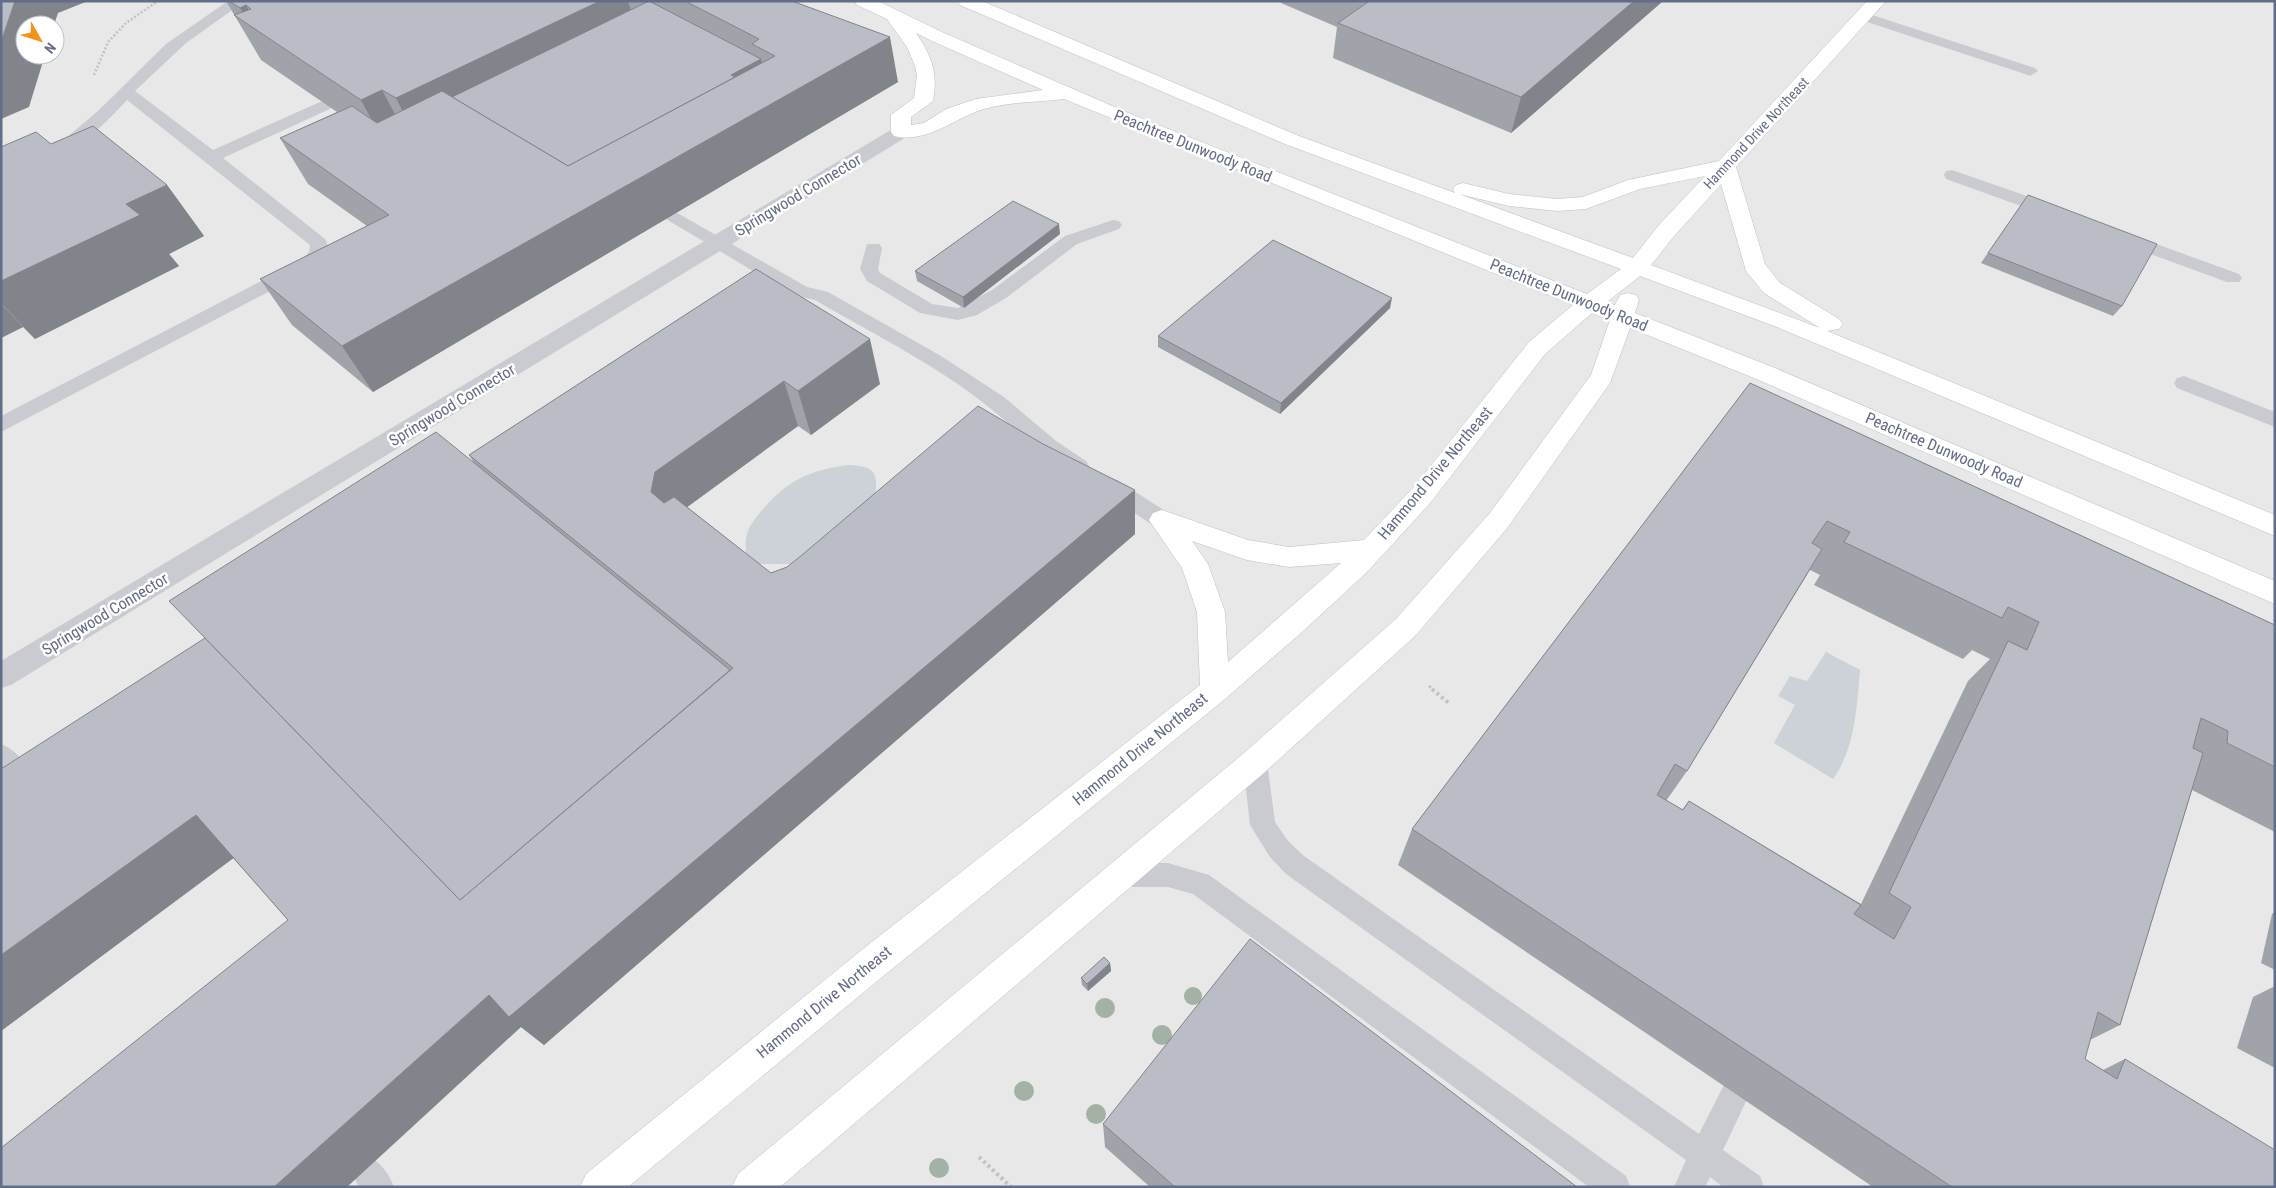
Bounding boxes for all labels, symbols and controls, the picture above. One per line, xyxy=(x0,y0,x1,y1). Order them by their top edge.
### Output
north arrow xyxy=(15,15,65,65)
text: N xyxy=(41,40,59,57)
street label: Hammond Drive Northeast xyxy=(1700,74,1812,192)
street label: Peachtree Dunwoody Road xyxy=(1111,106,1275,186)
street label: Springwood Connector xyxy=(732,150,864,240)
street label: Peachtree Dunwoody Road xyxy=(1487,255,1651,335)
street label: Springwood Connector xyxy=(386,360,518,450)
street label: Hammond Drive Northeast xyxy=(1374,403,1496,543)
street label: Peachtree Dunwoody Road xyxy=(1863,408,2025,492)
street label: Springwood Connector xyxy=(39,569,171,659)
street label: Hammond Drive Northeast xyxy=(1069,689,1211,809)
street label: Hammond Drive Northeast xyxy=(753,942,895,1062)

